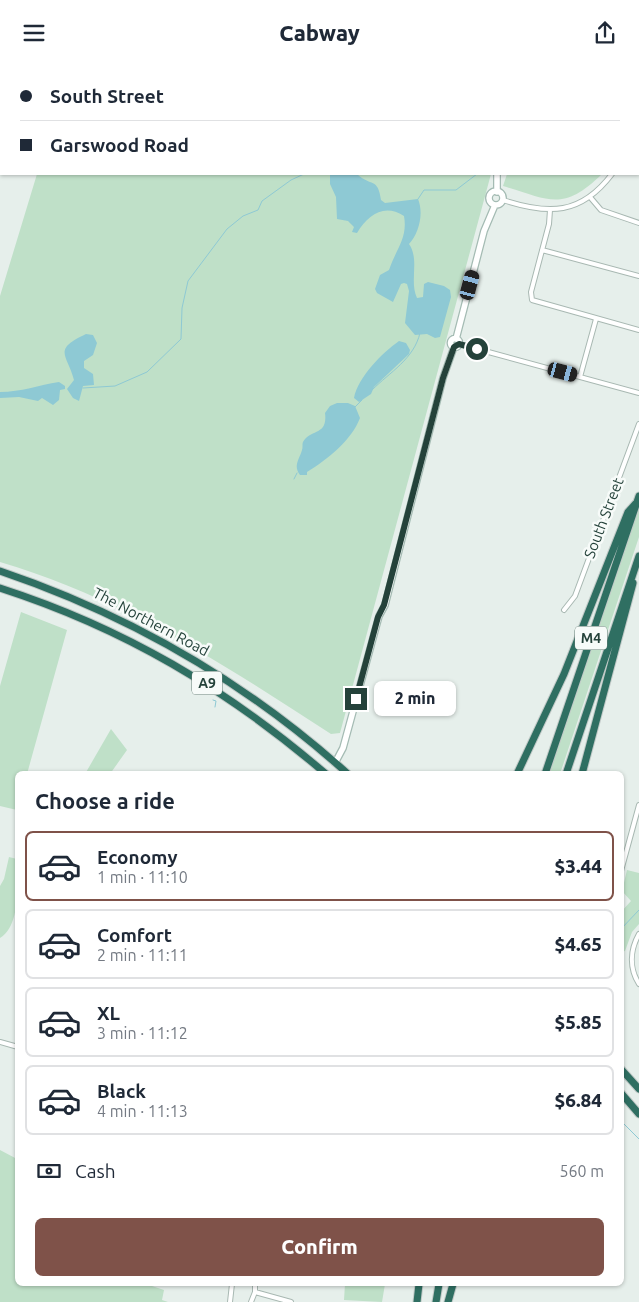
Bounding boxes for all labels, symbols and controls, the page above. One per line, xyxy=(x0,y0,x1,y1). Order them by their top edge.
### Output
icon: menu xyxy=(20,19,48,47)
icon: share xyxy=(591,19,619,47)
text: Cabway xyxy=(279,20,360,45)
text: South Street xyxy=(50,85,164,107)
text: Garswood Road xyxy=(50,134,189,156)
car xyxy=(458,269,481,301)
route start xyxy=(466,338,488,360)
car xyxy=(546,361,579,383)
street label: South Street xyxy=(580,475,627,561)
street label: The Northern Road xyxy=(90,584,212,659)
road number: M4 xyxy=(575,627,607,649)
road number: A9 xyxy=(192,671,222,695)
callout: 2 min xyxy=(374,681,456,717)
route end xyxy=(345,688,367,710)
text: 2 min xyxy=(395,689,435,707)
text: Choose a ride xyxy=(35,788,175,813)
icon: car xyxy=(37,844,82,889)
text: Economy xyxy=(97,846,178,868)
text: $3.44 xyxy=(554,855,602,877)
text: 1 min · 11:10 xyxy=(97,868,188,886)
icon: car xyxy=(37,922,82,967)
text: Comfort xyxy=(97,924,172,946)
text: $4.65 xyxy=(554,933,602,955)
text: 2 min · 11:11 xyxy=(97,946,188,964)
icon: car xyxy=(37,1000,82,1045)
text: XL xyxy=(97,1002,120,1024)
text: $5.85 xyxy=(554,1011,602,1033)
text: 3 min · 11:12 xyxy=(97,1024,188,1042)
icon: car xyxy=(37,1078,82,1123)
text: Black xyxy=(97,1080,146,1102)
text: $6.84 xyxy=(554,1089,602,1111)
text: 4 min · 11:13 xyxy=(97,1102,188,1120)
icon: cash xyxy=(35,1157,63,1185)
text: Cash xyxy=(75,1160,116,1182)
text: 560 m xyxy=(559,1162,604,1180)
button: Confirm xyxy=(35,1218,604,1276)

